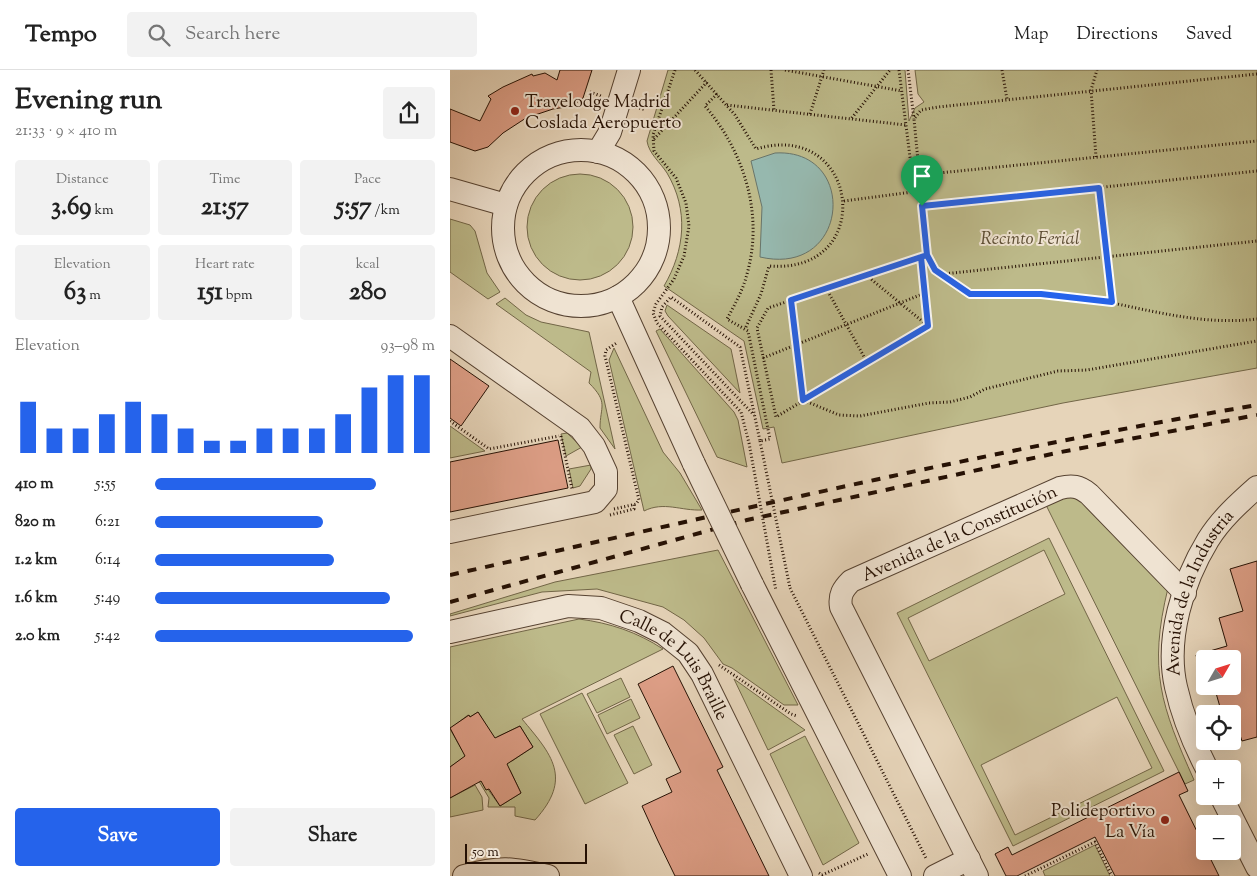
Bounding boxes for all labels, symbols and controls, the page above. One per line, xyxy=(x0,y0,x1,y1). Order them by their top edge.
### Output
search box xyxy=(127,12,477,57)
text: Tempo xyxy=(25,18,97,52)
icon: search xyxy=(145,21,173,49)
text: Search here xyxy=(185,21,280,48)
text: Map xyxy=(1014,22,1049,48)
text: Directions xyxy=(1077,22,1158,48)
text: Saved xyxy=(1186,22,1232,48)
text: Evening run xyxy=(15,81,162,121)
button: share xyxy=(383,87,435,139)
place label: Travelodge Madrid Coslada Aeropuerto xyxy=(525,90,681,137)
marker: Travelodge Madrid Coslada Aeropuerto xyxy=(509,105,521,117)
text: 21:33 · 9 × 410 m xyxy=(15,120,117,143)
pin xyxy=(901,155,943,206)
icon: arrive xyxy=(908,162,936,190)
text: Distance xyxy=(56,170,109,190)
text: Time xyxy=(209,170,241,190)
text: Pace xyxy=(354,170,381,190)
text: 3.69 xyxy=(51,190,91,226)
text: 21:57 xyxy=(201,190,249,226)
text: 5:57 xyxy=(335,190,372,226)
text: km xyxy=(91,201,114,221)
text: /km xyxy=(372,201,400,221)
park label: Recinto Ferial xyxy=(980,227,1080,253)
text: Elevation xyxy=(54,255,111,275)
text: Heart rate xyxy=(195,255,255,275)
text: kcal xyxy=(356,255,380,275)
text: 63 xyxy=(64,275,86,311)
text: 151 xyxy=(197,275,223,311)
text: 280 xyxy=(349,275,386,311)
text: m xyxy=(86,286,101,306)
text: bpm xyxy=(223,286,253,306)
text: Elevation xyxy=(15,335,80,358)
text: 93–98 m xyxy=(380,335,435,358)
text: 410 m xyxy=(15,473,53,496)
text: 5:55 xyxy=(95,473,116,496)
street label: Avenida de la Constitución xyxy=(858,480,1062,590)
street label: Avenida de la Industria xyxy=(1162,505,1241,677)
text: 820 m xyxy=(15,511,55,534)
text: 6:21 xyxy=(95,511,120,534)
text: 1.2 km xyxy=(15,549,57,572)
text: 6:14 xyxy=(95,549,120,572)
text: 1.6 km xyxy=(15,587,57,610)
text: 5:49 xyxy=(95,587,120,610)
street label: Calle de Luis Braille xyxy=(615,604,734,725)
text: 2.0 km xyxy=(15,625,60,648)
text: 5:42 xyxy=(95,625,120,648)
north arrow xyxy=(1196,650,1241,695)
map controls xyxy=(1196,650,1241,860)
button: locate xyxy=(1196,705,1241,750)
button: + xyxy=(1196,760,1241,805)
place label: Polideportivo La Vía xyxy=(1051,799,1155,846)
button: Save xyxy=(15,808,220,866)
button: Share xyxy=(230,808,435,866)
marker: Polideportivo La Vía xyxy=(1159,814,1171,826)
button: − xyxy=(1196,815,1241,860)
scale bar xyxy=(465,841,588,864)
text: 50 m xyxy=(472,843,499,863)

